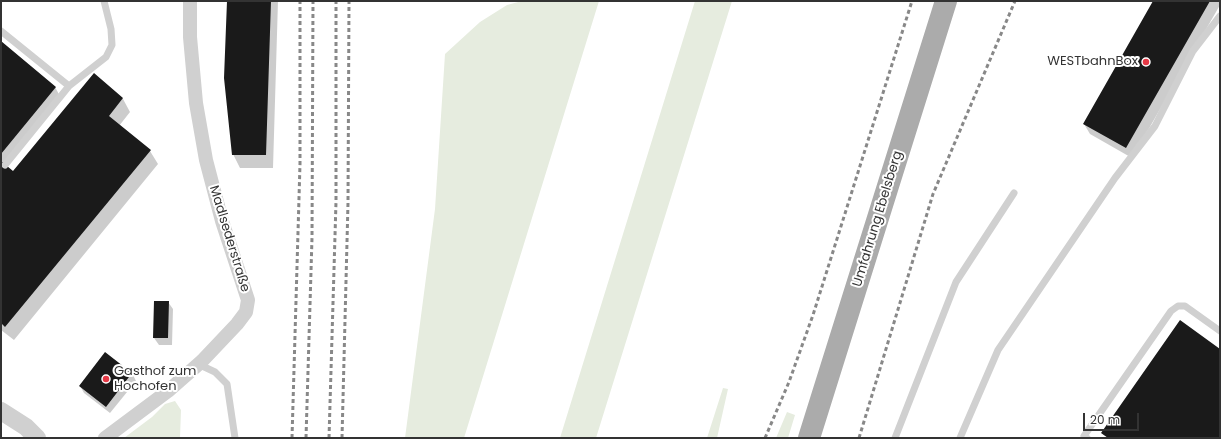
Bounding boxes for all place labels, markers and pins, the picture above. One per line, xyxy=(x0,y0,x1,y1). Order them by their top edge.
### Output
place label: WESTbahnBox xyxy=(1047,54,1138,70)
marker: WESTbahnBox xyxy=(1141,57,1151,67)
place label: Gasthof zum Hochofen xyxy=(114,364,196,395)
marker: Gasthof zum Hochofen xyxy=(101,374,111,384)

